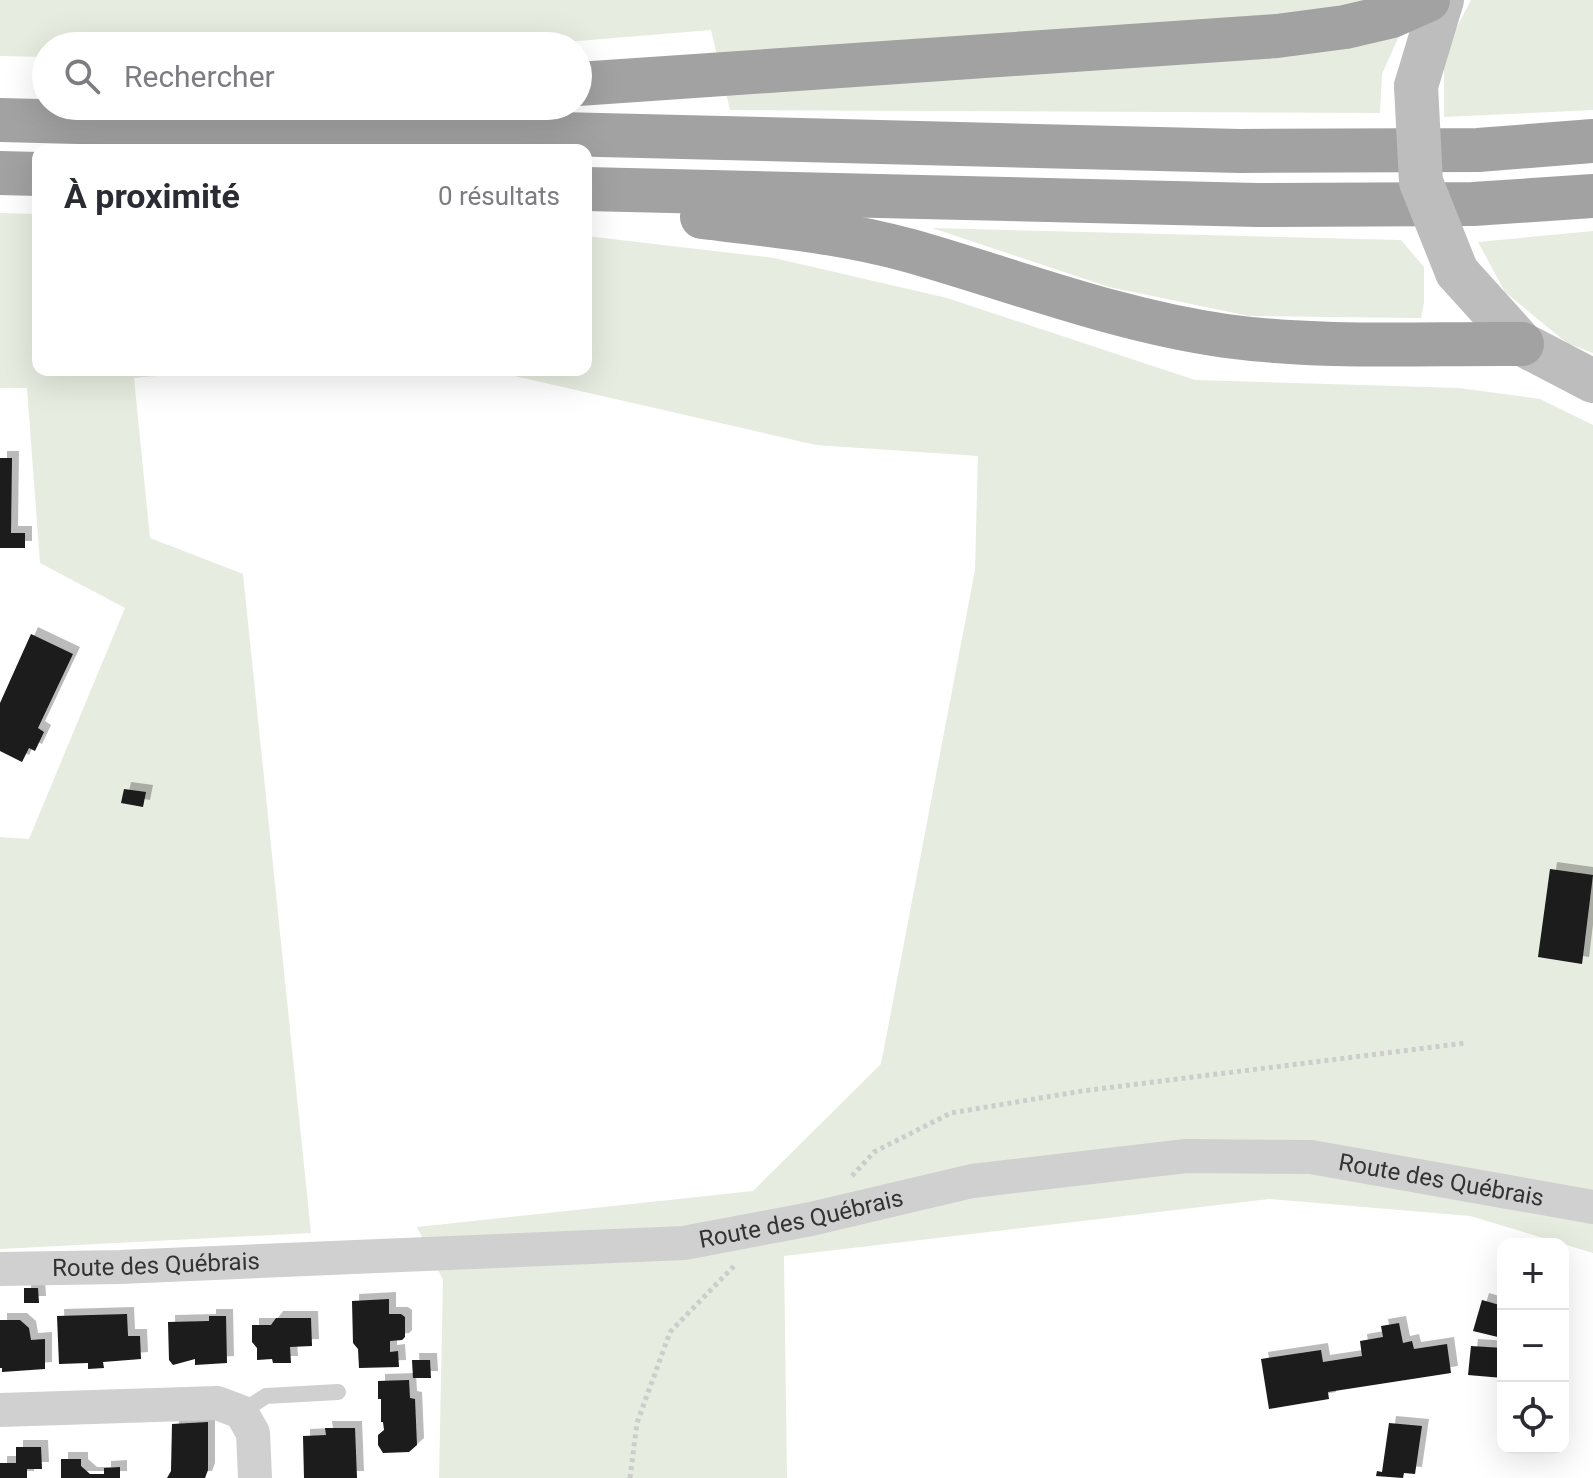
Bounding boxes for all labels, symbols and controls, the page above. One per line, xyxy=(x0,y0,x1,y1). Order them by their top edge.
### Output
search box xyxy=(32,32,592,120)
icon: search xyxy=(60,54,104,98)
text: Rechercher xyxy=(124,59,275,94)
text: À proximité xyxy=(64,176,240,216)
text: 0 résultats xyxy=(438,181,560,211)
street label: Route des Québrais xyxy=(1337,1148,1546,1212)
street label: Route des Québrais xyxy=(697,1184,906,1254)
map controls xyxy=(1497,1238,1569,1454)
button: + xyxy=(1497,1238,1569,1310)
street label: Route des Québrais xyxy=(52,1247,260,1282)
button: − xyxy=(1497,1310,1569,1382)
button: locate xyxy=(1497,1382,1569,1454)

